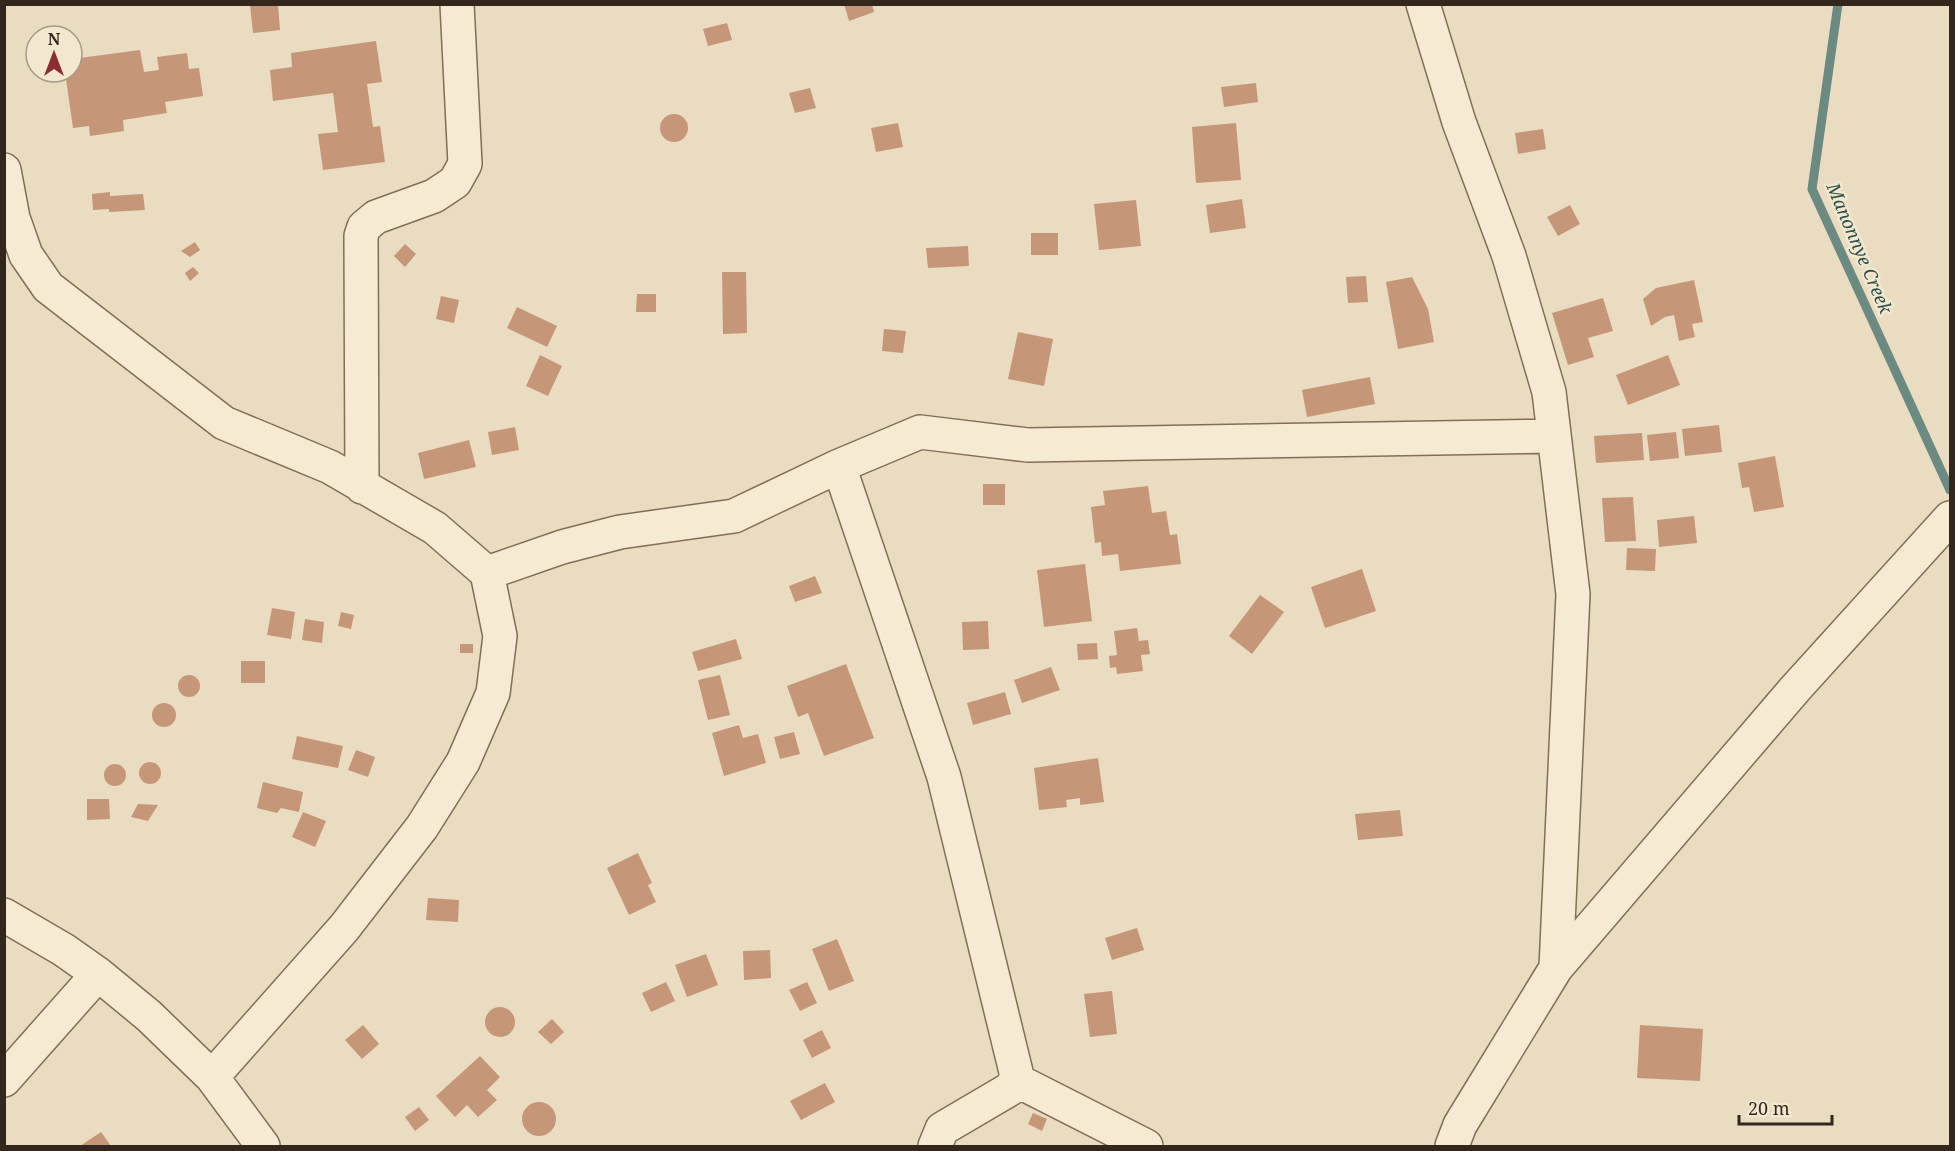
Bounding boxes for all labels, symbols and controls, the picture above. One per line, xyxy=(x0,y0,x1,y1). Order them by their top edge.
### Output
north arrow xyxy=(24,24,84,84)
text: N xyxy=(48,28,61,50)
water label: Manonnye Creek xyxy=(1821,178,1899,318)
scale bar xyxy=(1739,1088,1832,1126)
text: 20 m xyxy=(1748,1096,1790,1120)

